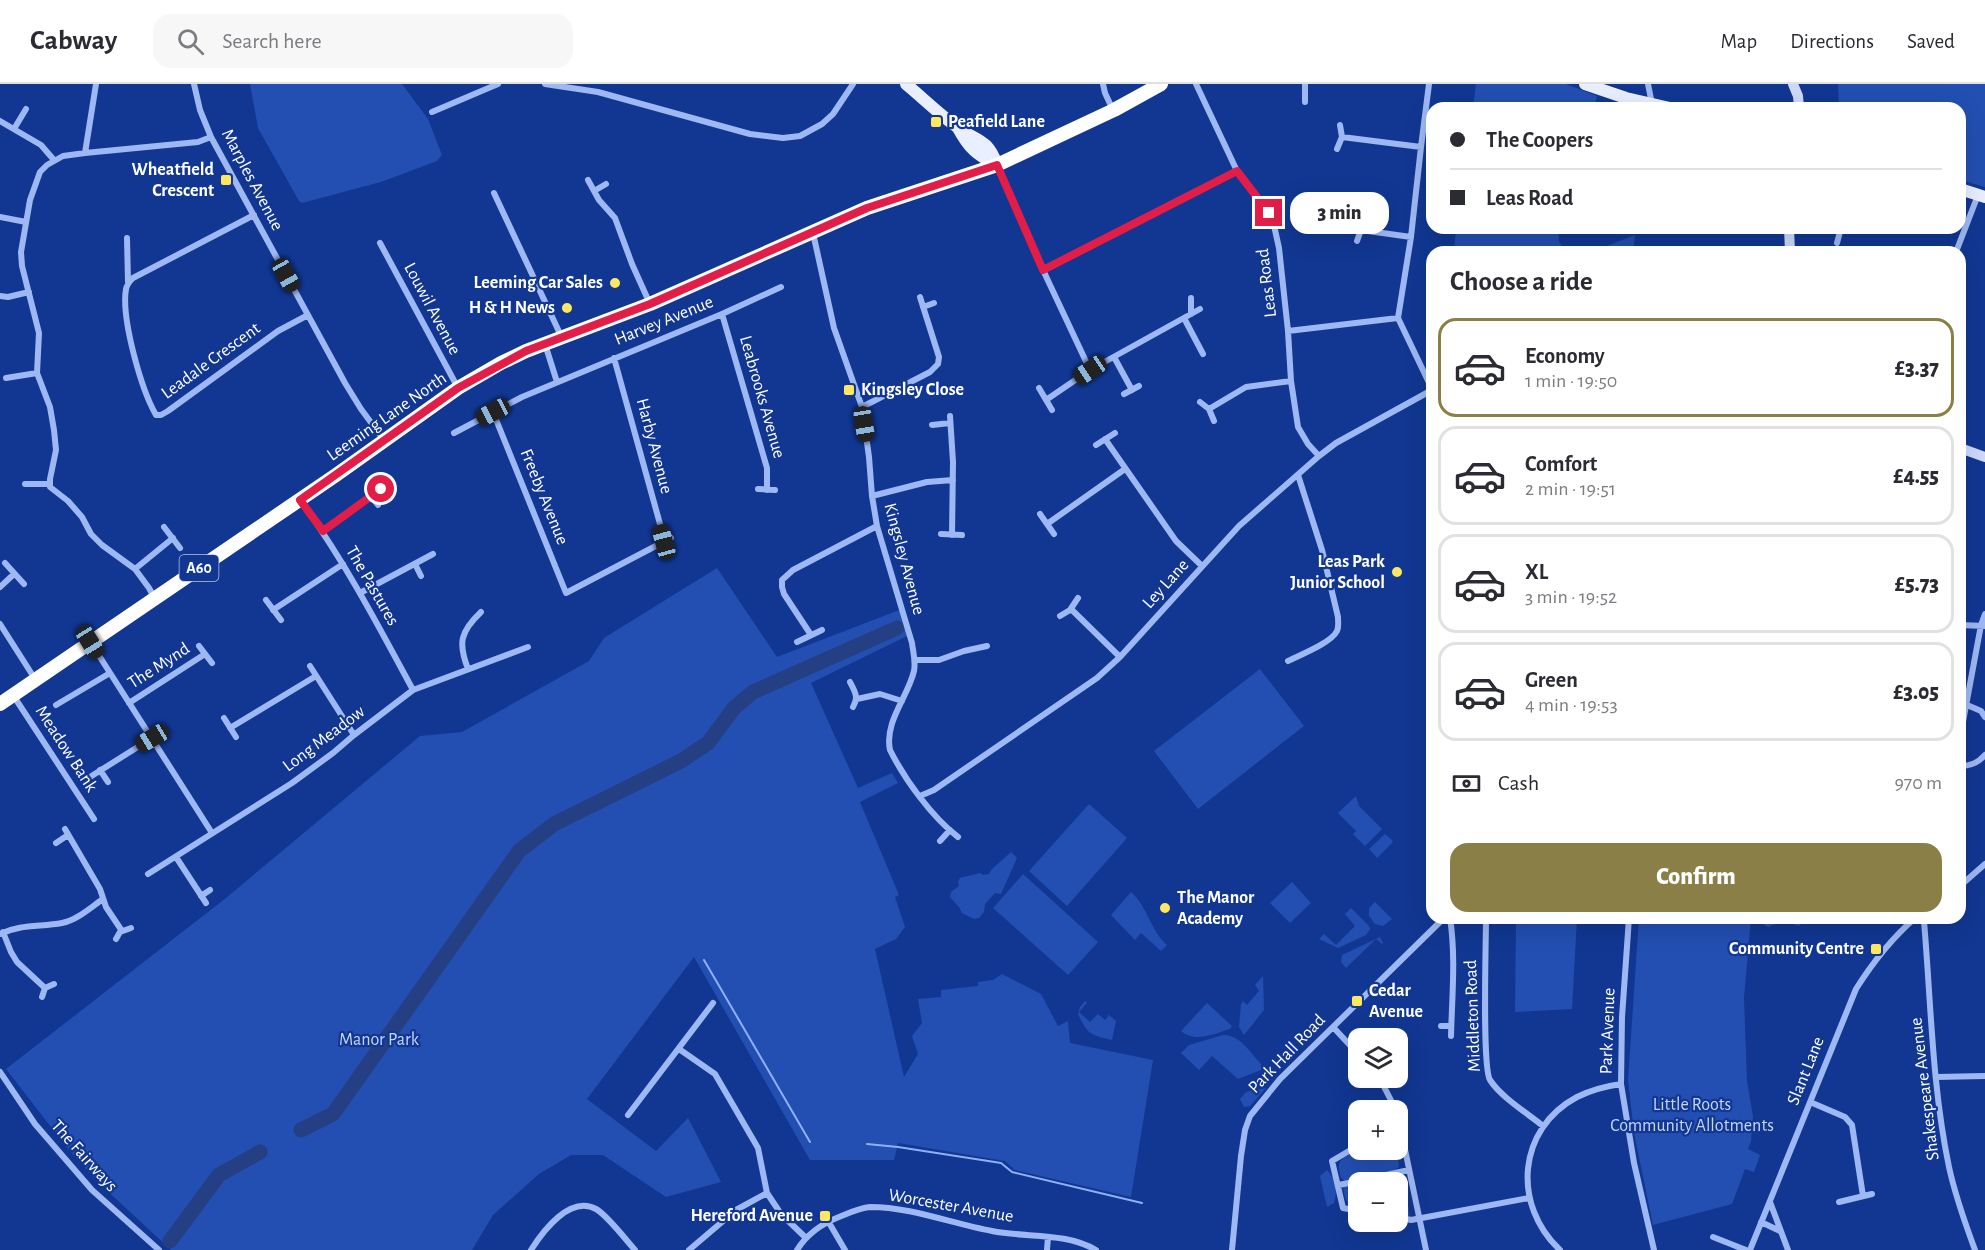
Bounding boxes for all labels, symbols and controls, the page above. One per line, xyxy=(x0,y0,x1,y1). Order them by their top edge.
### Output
search box xyxy=(153,14,573,68)
icon: search xyxy=(174,25,207,58)
text: Cabway xyxy=(30,27,117,55)
text: Search here xyxy=(222,30,322,52)
text: Map xyxy=(1721,31,1757,52)
text: Directions xyxy=(1790,31,1874,52)
text: Saved xyxy=(1907,31,1955,52)
place label: Peafield Lane xyxy=(948,113,1045,131)
marker: Peafield Lane xyxy=(929,115,943,129)
street label: Marples Avenue xyxy=(218,126,286,234)
text: The Coopers xyxy=(1486,129,1593,151)
place label: Wheatfield Crescent xyxy=(132,161,215,200)
marker: Wheatfield Crescent xyxy=(219,173,233,187)
text: Leas Road xyxy=(1486,187,1573,209)
callout: 3 min xyxy=(1290,192,1389,234)
route end xyxy=(1255,199,1282,226)
text: 3 min xyxy=(1317,203,1362,223)
street label: Leas Road xyxy=(1254,248,1280,318)
car xyxy=(269,255,303,295)
street label: Louwil Avenue xyxy=(400,260,464,358)
text: Choose a ride xyxy=(1450,268,1593,295)
place label: Leeming Car Sales xyxy=(474,274,603,292)
marker: Leeming Car Sales xyxy=(608,276,622,290)
street label: Harvey Avenue xyxy=(612,293,716,349)
place label: H & H News xyxy=(469,299,555,317)
marker: H & H News xyxy=(560,301,574,315)
street label: Leadale Crescent xyxy=(158,319,264,403)
street label: Leabrooks Avenue xyxy=(736,334,788,460)
icon: car xyxy=(1453,341,1507,395)
text: Economy xyxy=(1525,345,1605,367)
car xyxy=(1070,352,1110,388)
text: £3.37 xyxy=(1895,357,1939,379)
street label: Leeming Lane North xyxy=(324,369,450,465)
text: 1 min · 19:50 xyxy=(1525,371,1617,391)
place label: Kingsley Close xyxy=(861,381,964,399)
marker: Kingsley Close xyxy=(842,383,856,397)
car xyxy=(473,396,513,428)
street label: Harby Avenue xyxy=(633,396,675,496)
car xyxy=(852,405,876,443)
street label: Freeby Avenue xyxy=(517,446,571,548)
icon: car xyxy=(1453,449,1507,503)
text: Comfort xyxy=(1525,453,1597,475)
text: £4.55 xyxy=(1893,465,1939,487)
route start xyxy=(367,475,394,502)
text: 2 min · 19:51 xyxy=(1525,479,1616,499)
street label: Kingsley Avenue xyxy=(880,501,928,617)
car xyxy=(651,522,677,562)
street label: The Pastures xyxy=(342,543,402,629)
place label: Leas Park Junior School xyxy=(1290,553,1385,592)
road number: A60 xyxy=(180,555,218,581)
street label: Ley Lane xyxy=(1139,556,1193,612)
icon: car xyxy=(1453,557,1507,611)
text: XL xyxy=(1525,561,1548,583)
marker: Leas Park Junior School xyxy=(1390,565,1404,579)
text: £5.73 xyxy=(1895,573,1939,595)
text: 3 min · 19:52 xyxy=(1525,587,1617,607)
car xyxy=(73,622,107,662)
street label: The Mynd xyxy=(125,640,193,692)
icon: car xyxy=(1453,665,1507,719)
text: Green xyxy=(1525,669,1578,691)
text: £3.05 xyxy=(1893,681,1939,703)
text: 4 min · 19:53 xyxy=(1525,695,1618,715)
street label: Meadow Bank xyxy=(32,703,101,796)
street label: Long Meadow xyxy=(280,703,368,775)
car xyxy=(132,721,172,755)
icon: cash xyxy=(1450,767,1483,800)
text: Cash xyxy=(1498,772,1539,794)
text: 970 m xyxy=(1894,773,1942,793)
button: Confirm xyxy=(1450,843,1942,912)
place label: The Manor Academy xyxy=(1177,889,1255,928)
marker: The Manor Academy xyxy=(1158,901,1172,915)
place label: Community Centre xyxy=(1729,940,1864,958)
marker: Community Centre xyxy=(1869,942,1883,956)
street label: Middleton Road xyxy=(1462,960,1484,1072)
place label: Cedar Avenue xyxy=(1369,982,1423,1021)
street label: Park Avenue xyxy=(1597,987,1619,1075)
marker: Cedar Avenue xyxy=(1350,994,1364,1008)
street label: Park Hall Road xyxy=(1245,1011,1329,1097)
street label: Shakespeare Avenue xyxy=(1907,1016,1943,1162)
map controls xyxy=(1348,1028,1408,1232)
button: layers xyxy=(1348,1028,1408,1088)
park label: Manor Park xyxy=(339,1031,420,1049)
street label: Slant Lane xyxy=(1784,1034,1828,1108)
park label: Little Roots Community Allotments xyxy=(1610,1096,1774,1135)
button: + xyxy=(1348,1100,1408,1160)
street label: The Fairways xyxy=(47,1117,121,1195)
button: − xyxy=(1348,1172,1408,1232)
street label: Worcester Avenue xyxy=(887,1186,1015,1226)
place label: Hereford Avenue xyxy=(691,1207,813,1225)
marker: Hereford Avenue xyxy=(818,1209,832,1223)

